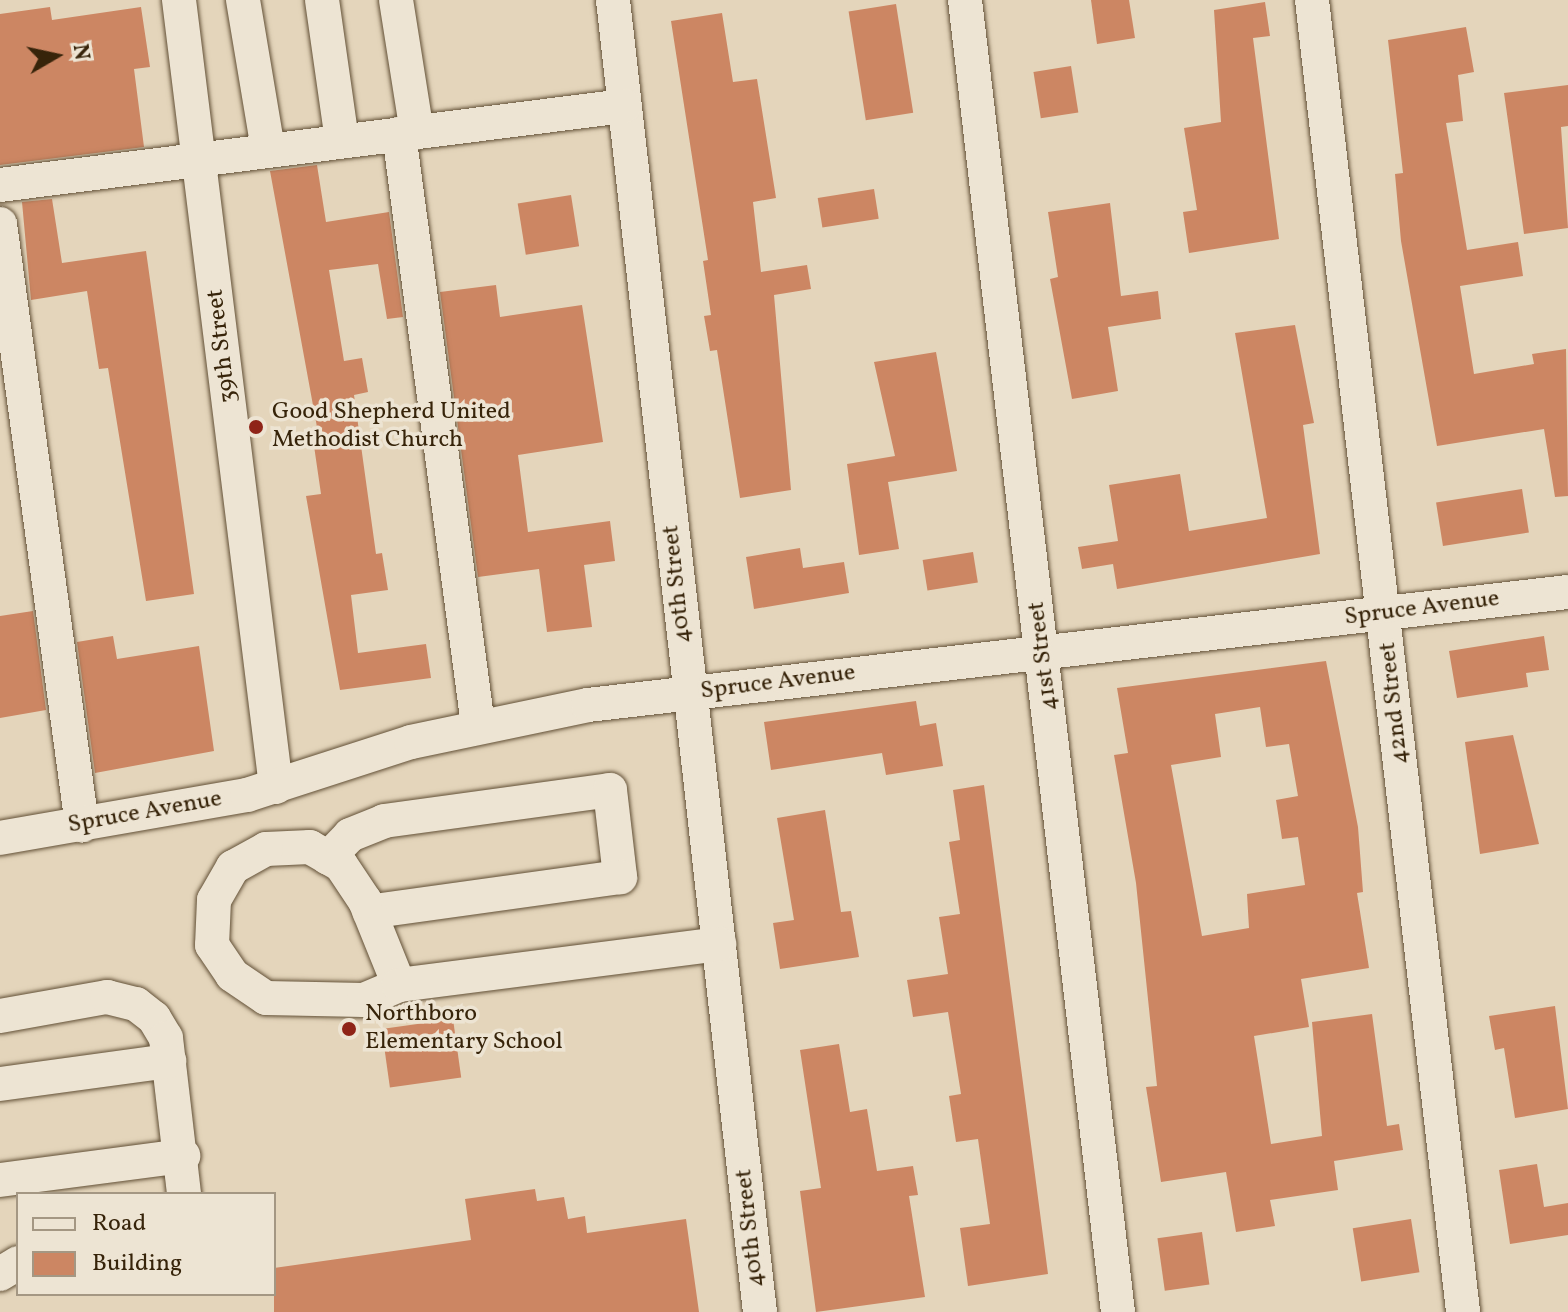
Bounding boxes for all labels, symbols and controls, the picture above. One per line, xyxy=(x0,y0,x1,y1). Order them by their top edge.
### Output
north arrow xyxy=(16,16,96,96)
text: N xyxy=(64,42,97,62)
street label: 39th Street xyxy=(202,287,244,405)
place label: Good Shepherd United Methodist Church xyxy=(272,399,511,455)
marker: Good Shepherd United Methodist Church xyxy=(247,418,265,436)
street label: 40th Street xyxy=(657,523,699,645)
street label: Spruce Avenue xyxy=(1343,585,1501,633)
street label: 41st Street xyxy=(1023,600,1065,712)
street label: 42nd Street xyxy=(1374,640,1416,766)
street label: Spruce Avenue xyxy=(699,659,857,707)
street label: Spruce Avenue xyxy=(66,785,224,841)
place label: Northboro Elementary School xyxy=(365,1001,563,1057)
marker: Northboro Elementary School xyxy=(340,1020,358,1038)
street label: 40th Street xyxy=(730,1167,772,1289)
legend xyxy=(16,1192,276,1296)
text: Road xyxy=(92,1207,146,1241)
text: Building xyxy=(92,1247,182,1281)

